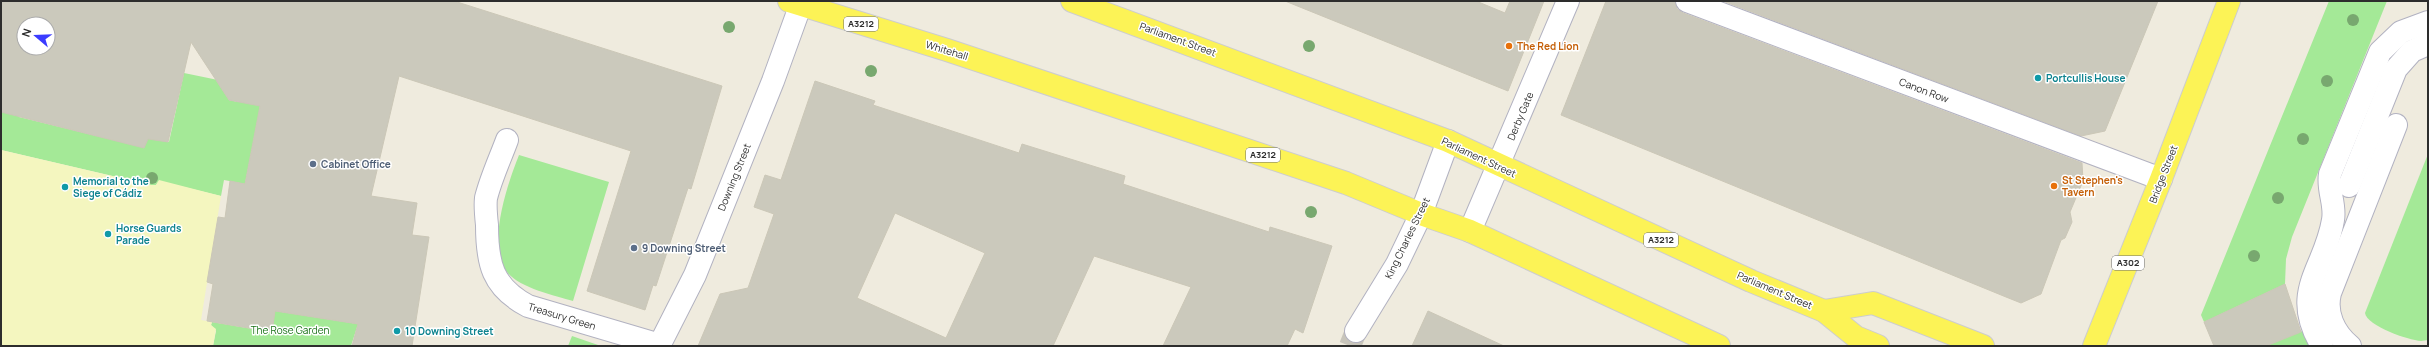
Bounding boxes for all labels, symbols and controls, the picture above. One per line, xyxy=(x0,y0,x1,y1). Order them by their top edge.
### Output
north arrow xyxy=(16,16,56,56)
road number: A3212 xyxy=(844,17,878,31)
street label: Parliament Street xyxy=(1138,19,1218,59)
text: N xyxy=(18,26,34,39)
street label: Whitehall xyxy=(924,37,970,63)
place label: The Red Lion xyxy=(1517,39,1579,53)
marker: The Red Lion xyxy=(1504,41,1514,51)
place label: Portcullis House xyxy=(2046,71,2125,85)
marker: Portcullis House xyxy=(2033,73,2043,83)
street label: Canon Row xyxy=(1897,74,1951,106)
street label: Derby Gate xyxy=(1504,89,1537,142)
street label: Parliament Street xyxy=(1439,134,1519,180)
street label: Downing Street xyxy=(714,141,754,213)
street label: Bridge Street xyxy=(2146,143,2180,205)
road number: A3212 xyxy=(1246,148,1280,162)
place label: Cabinet Office xyxy=(321,157,391,171)
marker: Cabinet Office xyxy=(308,159,318,169)
place label: St Stephen's Tavern xyxy=(2062,173,2123,199)
place label: Memorial to the Siege of Cádiz xyxy=(73,174,149,200)
marker: St Stephen's Tavern xyxy=(2049,181,2059,191)
marker: Memorial to the Siege of Cádiz xyxy=(60,182,70,192)
street label: King Charles Street xyxy=(1381,195,1433,281)
place label: Horse Guards Parade xyxy=(116,221,182,247)
marker: Horse Guards Parade xyxy=(103,229,113,239)
road number: A3212 xyxy=(1644,233,1678,247)
place label: 9 Downing Street xyxy=(642,241,726,255)
marker: 9 Downing Street xyxy=(629,243,639,253)
road number: A302 xyxy=(2112,256,2144,270)
street label: Parliament Street xyxy=(1735,268,1815,312)
street label: Treasury Green xyxy=(526,299,598,333)
park label: The Rose Garden xyxy=(251,323,329,337)
place label: 10 Downing Street xyxy=(405,324,494,338)
marker: 10 Downing Street xyxy=(392,326,402,336)

